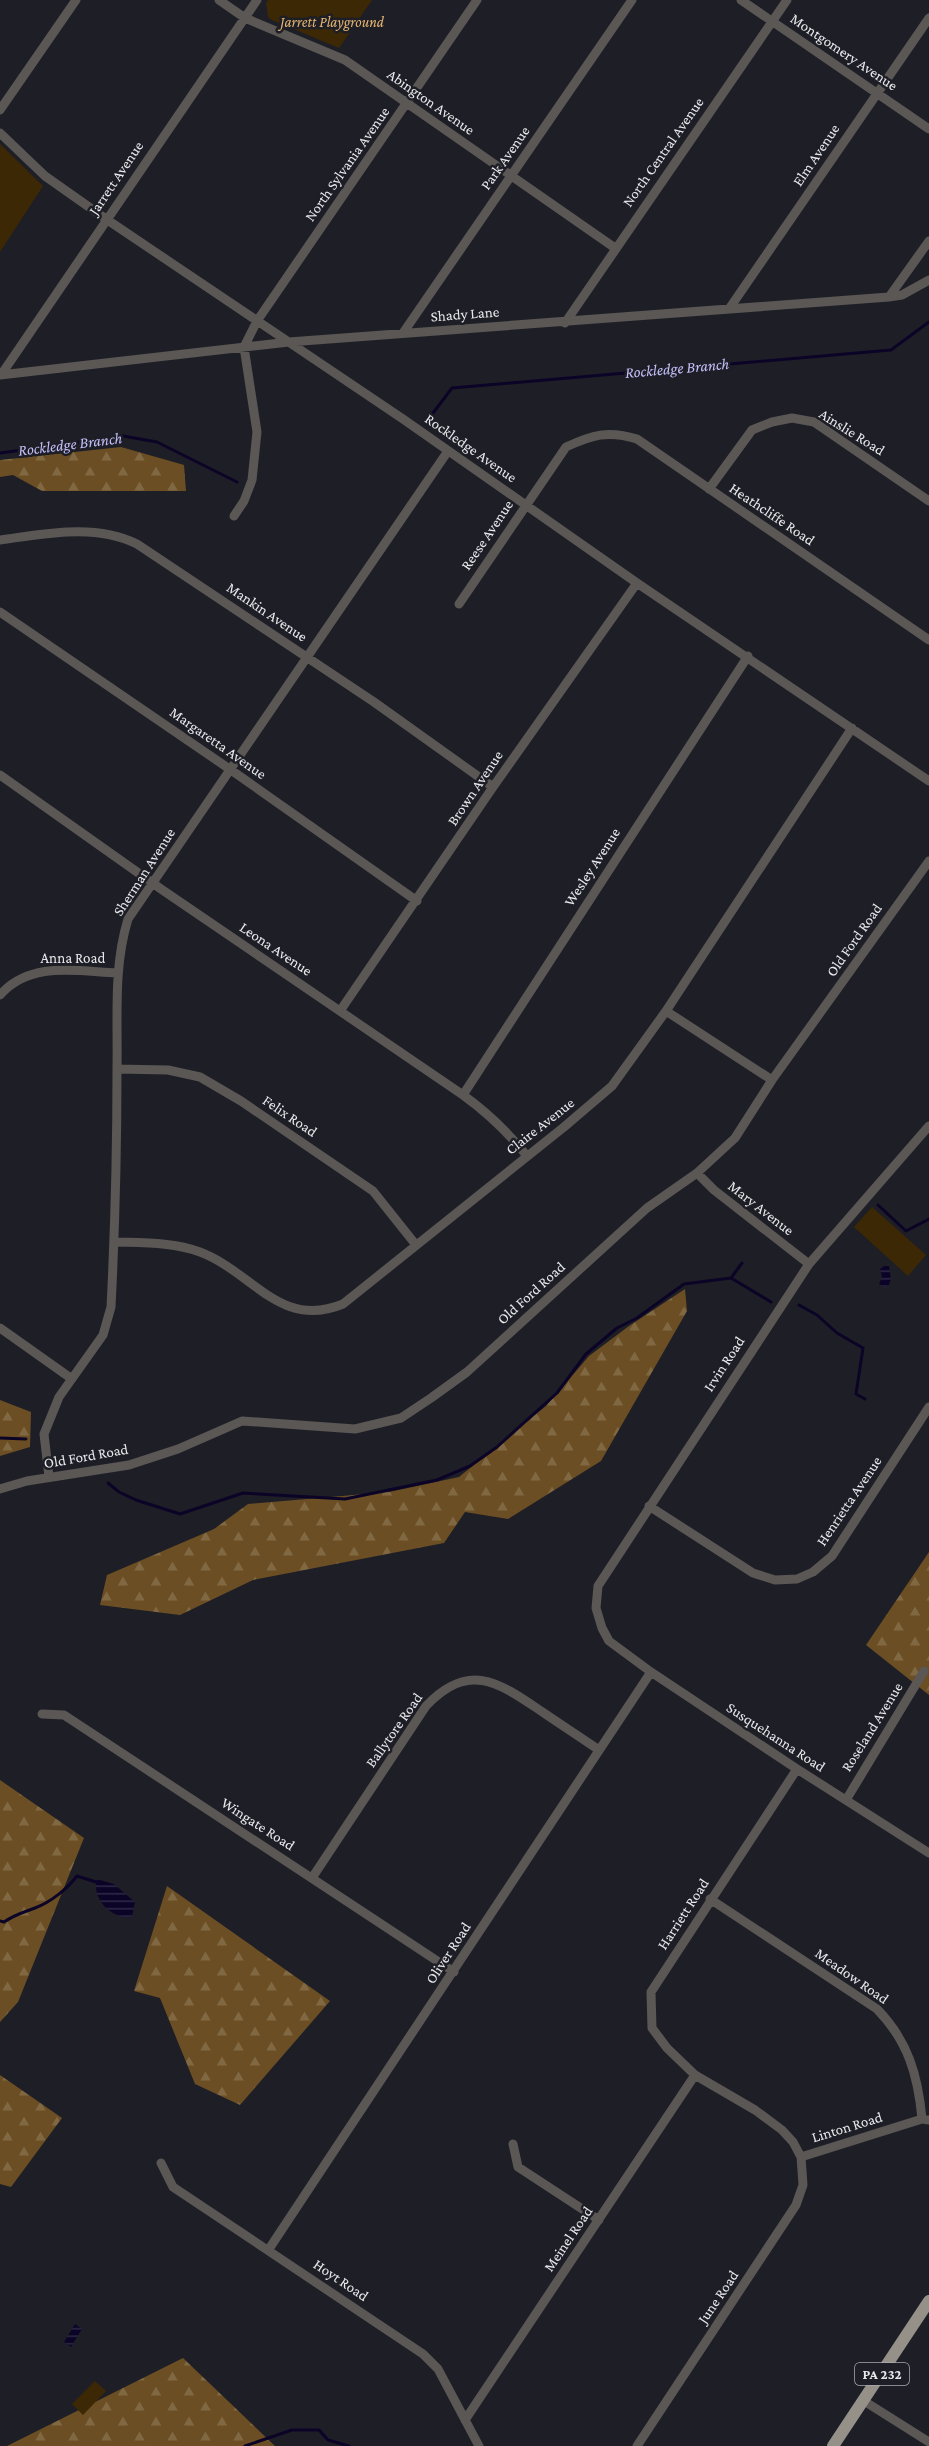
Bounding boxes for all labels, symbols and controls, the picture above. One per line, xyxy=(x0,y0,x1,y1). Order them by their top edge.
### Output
street label: Montgomery Avenue xyxy=(787,10,901,95)
park label: Jarrett Playground xyxy=(277,14,385,31)
street label: Abington Avenue xyxy=(384,66,478,139)
street label: North Central Avenue xyxy=(619,94,707,210)
street label: North Sylvania Avenue xyxy=(302,103,394,225)
street label: Elm Avenue xyxy=(789,121,843,189)
street label: Park Avenue xyxy=(477,123,533,193)
street label: Jarrett Avenue xyxy=(84,138,148,220)
street label: Shady Lane xyxy=(430,304,500,325)
water label: Rockledge Branch xyxy=(624,355,730,382)
street label: Ainslie Road xyxy=(816,406,888,458)
street label: Rockledge Avenue xyxy=(422,410,520,487)
water label: Rockledge Branch xyxy=(17,429,123,460)
street label: Heathcliffe Road xyxy=(726,480,818,548)
street label: Reese Avenue xyxy=(458,497,516,573)
street label: Mankin Avenue xyxy=(224,579,311,645)
street label: Margaretta Avenue xyxy=(166,704,270,783)
street label: Brown Avenue xyxy=(444,747,506,828)
street label: Sherman Avenue xyxy=(110,825,178,919)
street label: Wesley Avenue xyxy=(561,825,624,910)
street label: Old Ford Road xyxy=(823,900,885,980)
street label: Leona Avenue xyxy=(237,919,315,979)
street label: Anna Road xyxy=(41,950,106,966)
street label: Felix Road xyxy=(260,1092,320,1140)
street label: Claire Avenue xyxy=(503,1094,578,1158)
street label: Mary Avenue xyxy=(724,1177,797,1240)
street label: Old Ford Road xyxy=(494,1258,568,1327)
street label: Irvin Road xyxy=(700,1334,748,1394)
street label: Old Ford Road xyxy=(43,1441,130,1471)
street label: Henrietta Avenue xyxy=(813,1453,885,1549)
street label: Roseland Avenue xyxy=(838,1679,906,1774)
street label: Ballytore Road xyxy=(362,1690,426,1771)
street label: Susquehanna Road xyxy=(723,1699,828,1776)
street label: Wingate Road xyxy=(218,1794,298,1855)
street label: Harriett Road xyxy=(654,1876,712,1952)
street label: Oliver Road xyxy=(422,1919,474,1987)
street label: Meadow Road xyxy=(812,1945,892,2007)
street label: Linton Road xyxy=(810,2109,884,2145)
street label: Meinel Road xyxy=(540,2203,596,2274)
street label: Hoyt Road xyxy=(310,2256,371,2305)
street label: June Road xyxy=(693,2267,742,2329)
road number: PA 232 xyxy=(855,2363,909,2385)

